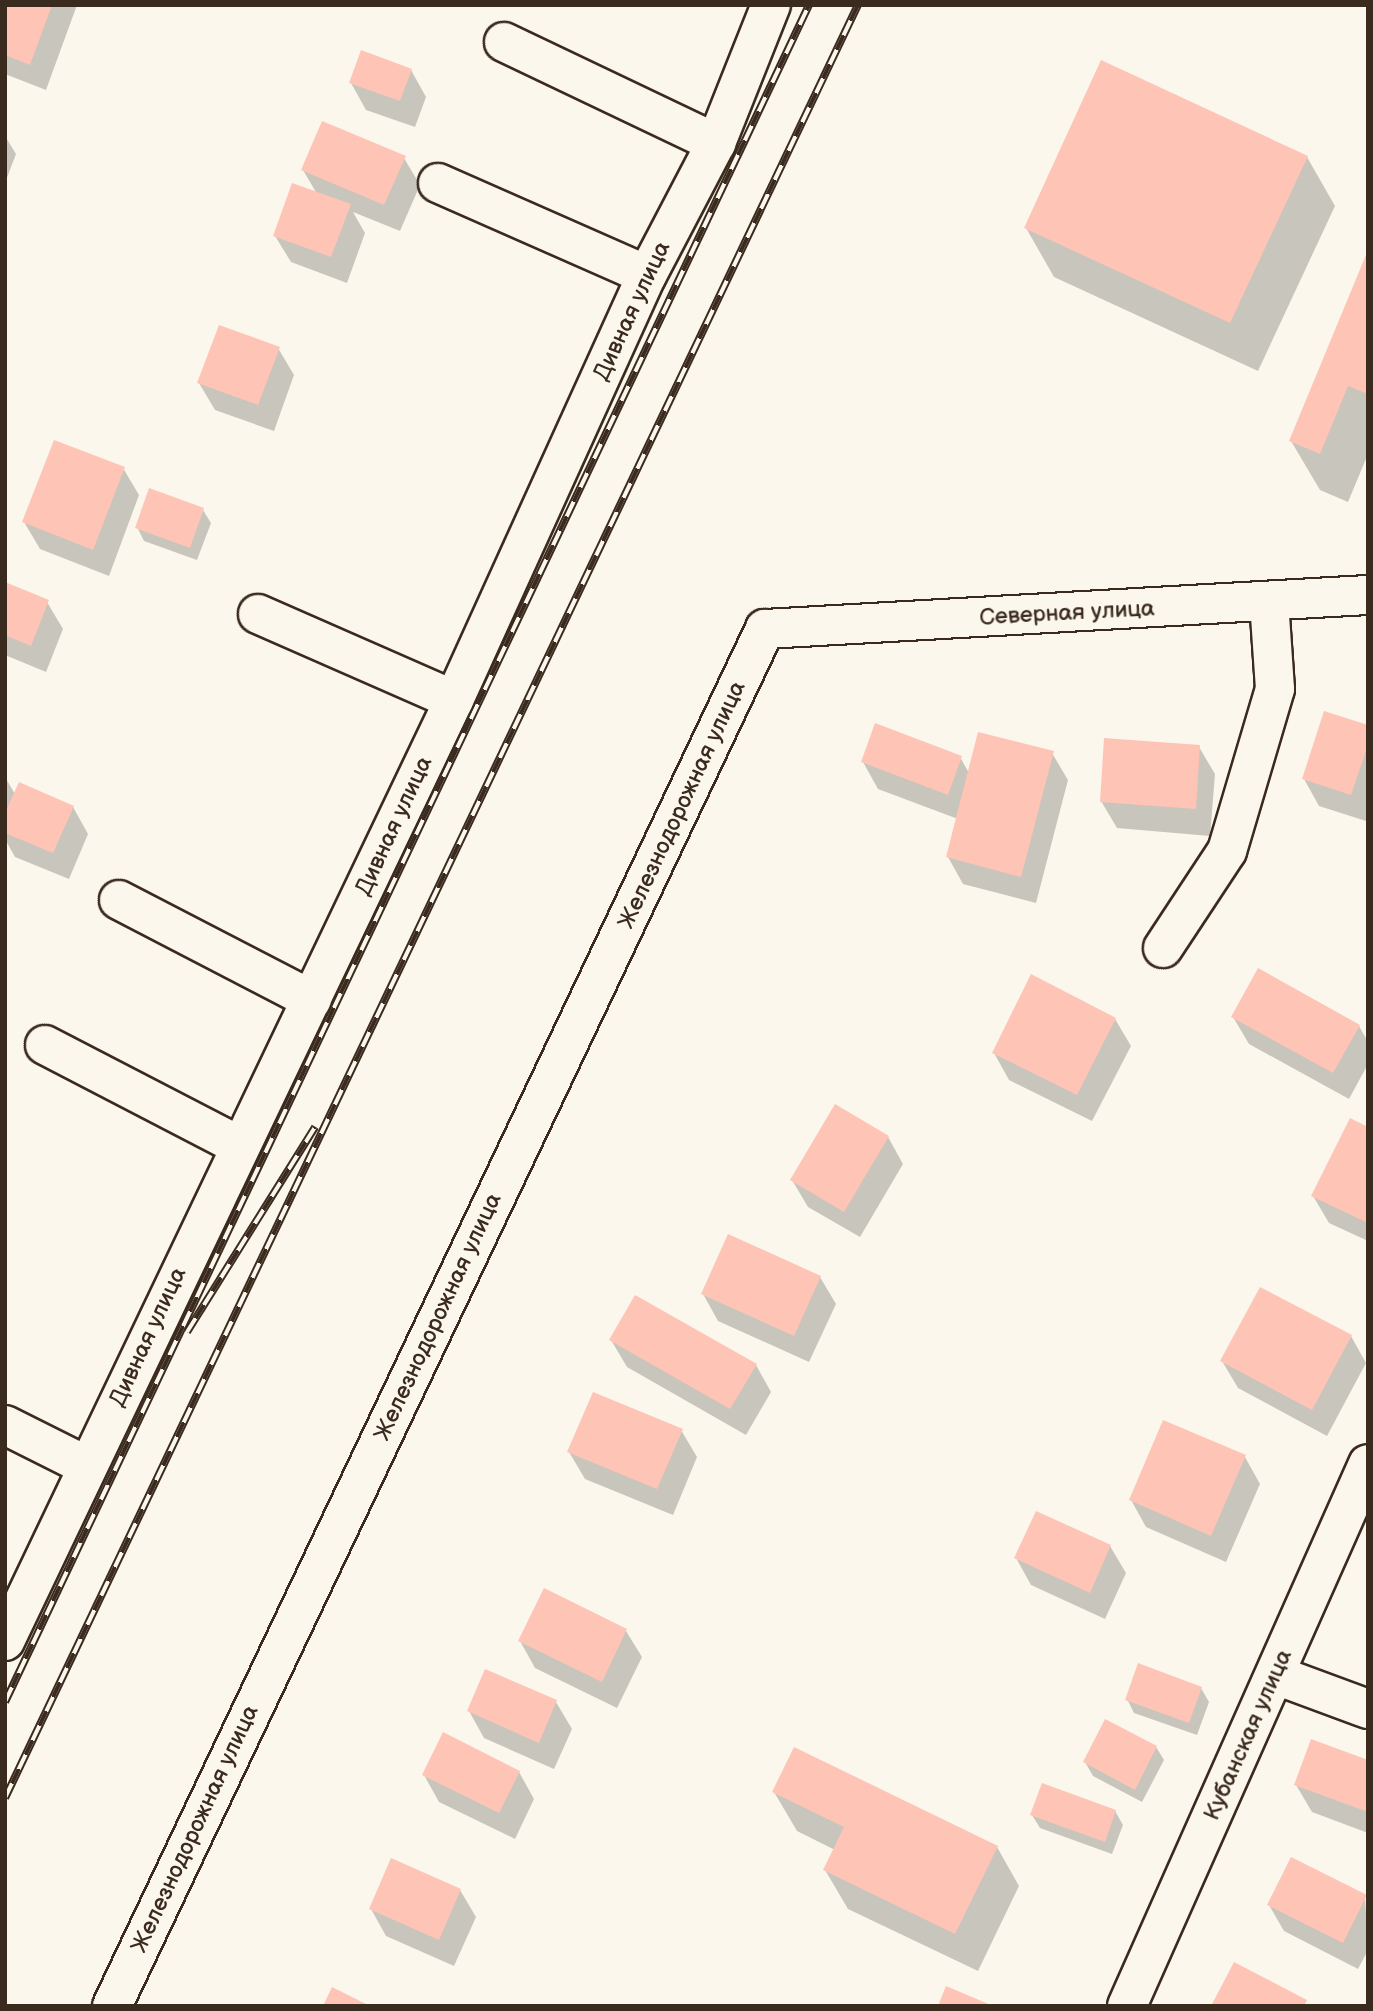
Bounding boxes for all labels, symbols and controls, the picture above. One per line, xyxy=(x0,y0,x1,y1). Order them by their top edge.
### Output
street label: Дивная улица xyxy=(588,237,676,385)
street label: Северная улица xyxy=(979,595,1155,631)
street label: Железнодорожная улица xyxy=(612,677,752,933)
street label: Дивная улица xyxy=(350,752,438,900)
street label: Железнодорожная улица xyxy=(368,1189,508,1445)
street label: Дивная улица xyxy=(104,1263,192,1411)
street label: Кубанская улица xyxy=(1198,1645,1298,1825)
street label: Железнодорожная улица xyxy=(125,1701,265,1957)

